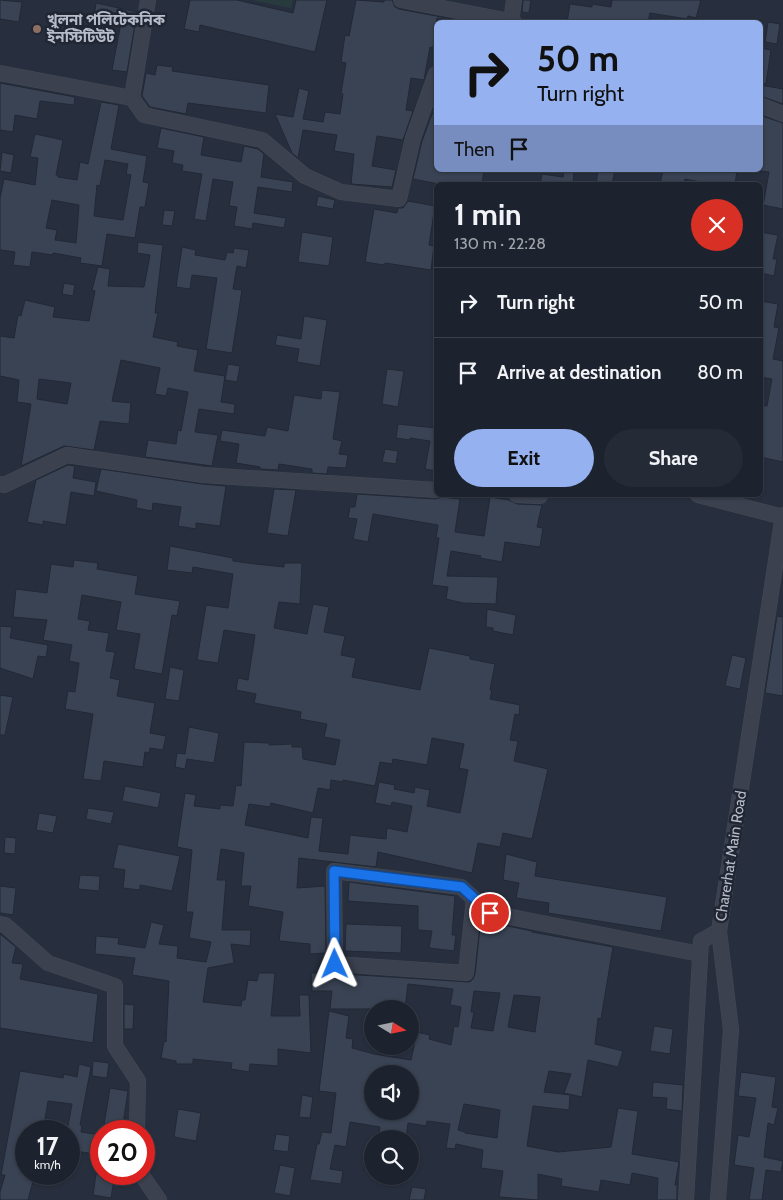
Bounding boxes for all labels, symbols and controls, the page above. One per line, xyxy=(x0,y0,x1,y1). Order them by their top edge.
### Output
place label: খুলনা পলিটেকনিক ইনস্টিটিউট xyxy=(46,11,166,46)
marker: খুলনা পলিটেকনিক ইনস্টিটিউট xyxy=(31,23,43,35)
text: 50 m xyxy=(537,37,619,80)
icon: right xyxy=(454,40,519,105)
text: Turn right xyxy=(537,80,624,107)
icon: arrive xyxy=(505,135,533,163)
text: Then xyxy=(454,138,495,161)
text: 1 min xyxy=(454,196,522,233)
button: close xyxy=(691,199,743,251)
text: 130 m · 22:28 xyxy=(454,234,546,253)
icon: right xyxy=(454,289,482,317)
text: Turn right xyxy=(497,291,575,314)
text: 50 m xyxy=(699,291,743,314)
icon: arrive xyxy=(454,359,482,387)
text: Arrive at destination xyxy=(497,361,661,384)
text: 80 m xyxy=(697,361,743,384)
button: Exit xyxy=(454,429,594,487)
button: Share xyxy=(604,429,743,487)
street label: Charerhat Main Road xyxy=(712,789,750,923)
pin xyxy=(469,892,511,934)
icon: arrive xyxy=(476,899,504,927)
position arrow xyxy=(308,937,360,989)
north arrow xyxy=(364,1000,419,1055)
map controls xyxy=(364,1000,419,1185)
button: sound xyxy=(364,1065,419,1120)
speed limit sign: 20 xyxy=(90,1120,155,1185)
button: search xyxy=(364,1130,419,1185)
text: 17 xyxy=(37,1131,58,1161)
text: km/h xyxy=(34,1157,61,1172)

